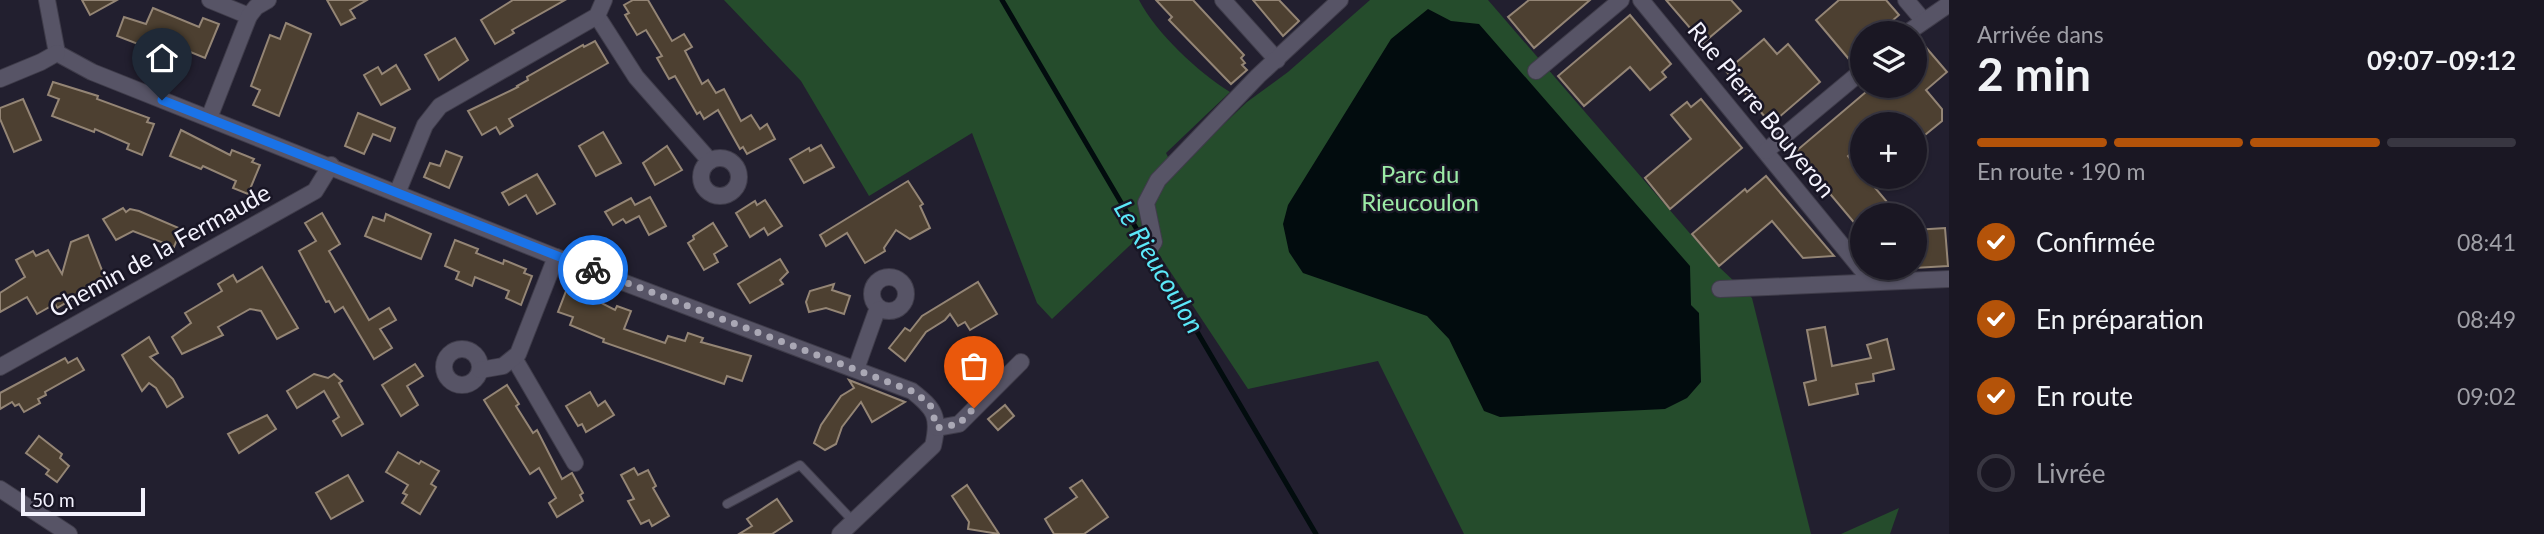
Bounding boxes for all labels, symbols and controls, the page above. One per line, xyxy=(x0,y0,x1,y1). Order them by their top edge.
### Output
street label: Rue Pierre Bouyeron xyxy=(1682,15,1842,203)
text: Arrivée dans xyxy=(1977,20,2104,48)
map controls xyxy=(1850,21,1927,280)
button: layers xyxy=(1850,21,1927,98)
pin xyxy=(132,28,192,100)
icon: home xyxy=(143,39,181,77)
text: 09:07–09:12 xyxy=(2367,44,2516,76)
text: 2 min xyxy=(1977,46,2091,101)
button: + xyxy=(1850,112,1927,189)
text: En route · 190 m xyxy=(1977,157,2145,185)
park label: Parc du Rieucoulon xyxy=(1361,159,1479,216)
street label: Chemin de la Fermaude xyxy=(44,177,275,323)
water label: Le Rieucoulon xyxy=(1108,194,1212,339)
button: − xyxy=(1850,203,1927,280)
icon: check xyxy=(1977,223,2015,261)
text: Confirmée xyxy=(2036,226,2155,258)
text: 08:41 xyxy=(2457,228,2516,256)
courier xyxy=(558,235,628,305)
icon: bike xyxy=(574,251,612,289)
icon: check xyxy=(1977,300,2015,338)
text: En préparation xyxy=(2036,303,2204,335)
text: 08:49 xyxy=(2457,305,2516,333)
pin xyxy=(944,336,1004,408)
icon: bag xyxy=(955,347,993,385)
icon: check xyxy=(1977,377,2015,415)
text: En route xyxy=(2036,380,2133,412)
text: 09:02 xyxy=(2457,382,2516,410)
text: Livrée xyxy=(2036,457,2105,489)
scale bar xyxy=(21,485,145,517)
text: 50 m xyxy=(32,488,75,511)

